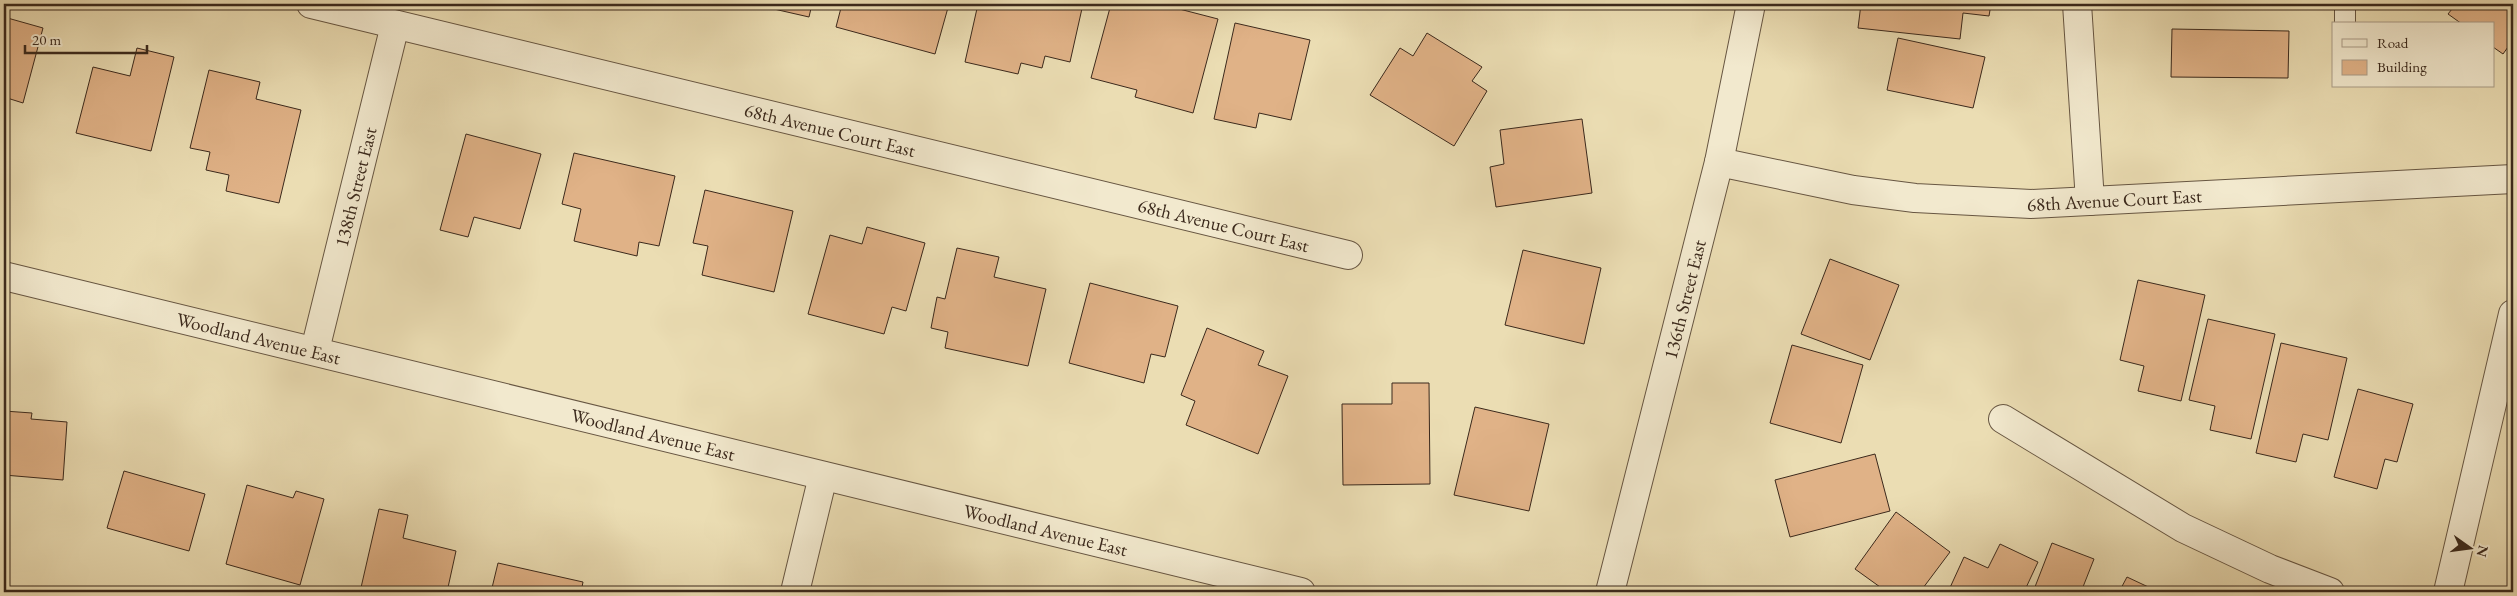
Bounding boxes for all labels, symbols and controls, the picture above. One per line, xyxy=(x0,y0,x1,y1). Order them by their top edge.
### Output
scale bar xyxy=(25,22,148,54)
legend xyxy=(2332,22,2494,88)
text: 20 m xyxy=(32,30,61,49)
text: Road xyxy=(2377,33,2409,52)
text: Building xyxy=(2377,57,2427,76)
street label: 68th Avenue Court East xyxy=(742,97,918,162)
street label: 138th Street East xyxy=(328,124,382,249)
street label: 68th Avenue Court East xyxy=(2026,183,2203,217)
street label: 68th Avenue Court East xyxy=(1136,192,1312,258)
street label: 136th Street East xyxy=(1657,237,1711,362)
street label: Woodland Avenue East xyxy=(174,306,343,370)
street label: Woodland Avenue East xyxy=(568,402,738,466)
street label: Woodland Avenue East xyxy=(961,498,1130,562)
north arrow xyxy=(2444,524,2494,574)
text: N xyxy=(2472,543,2493,559)

